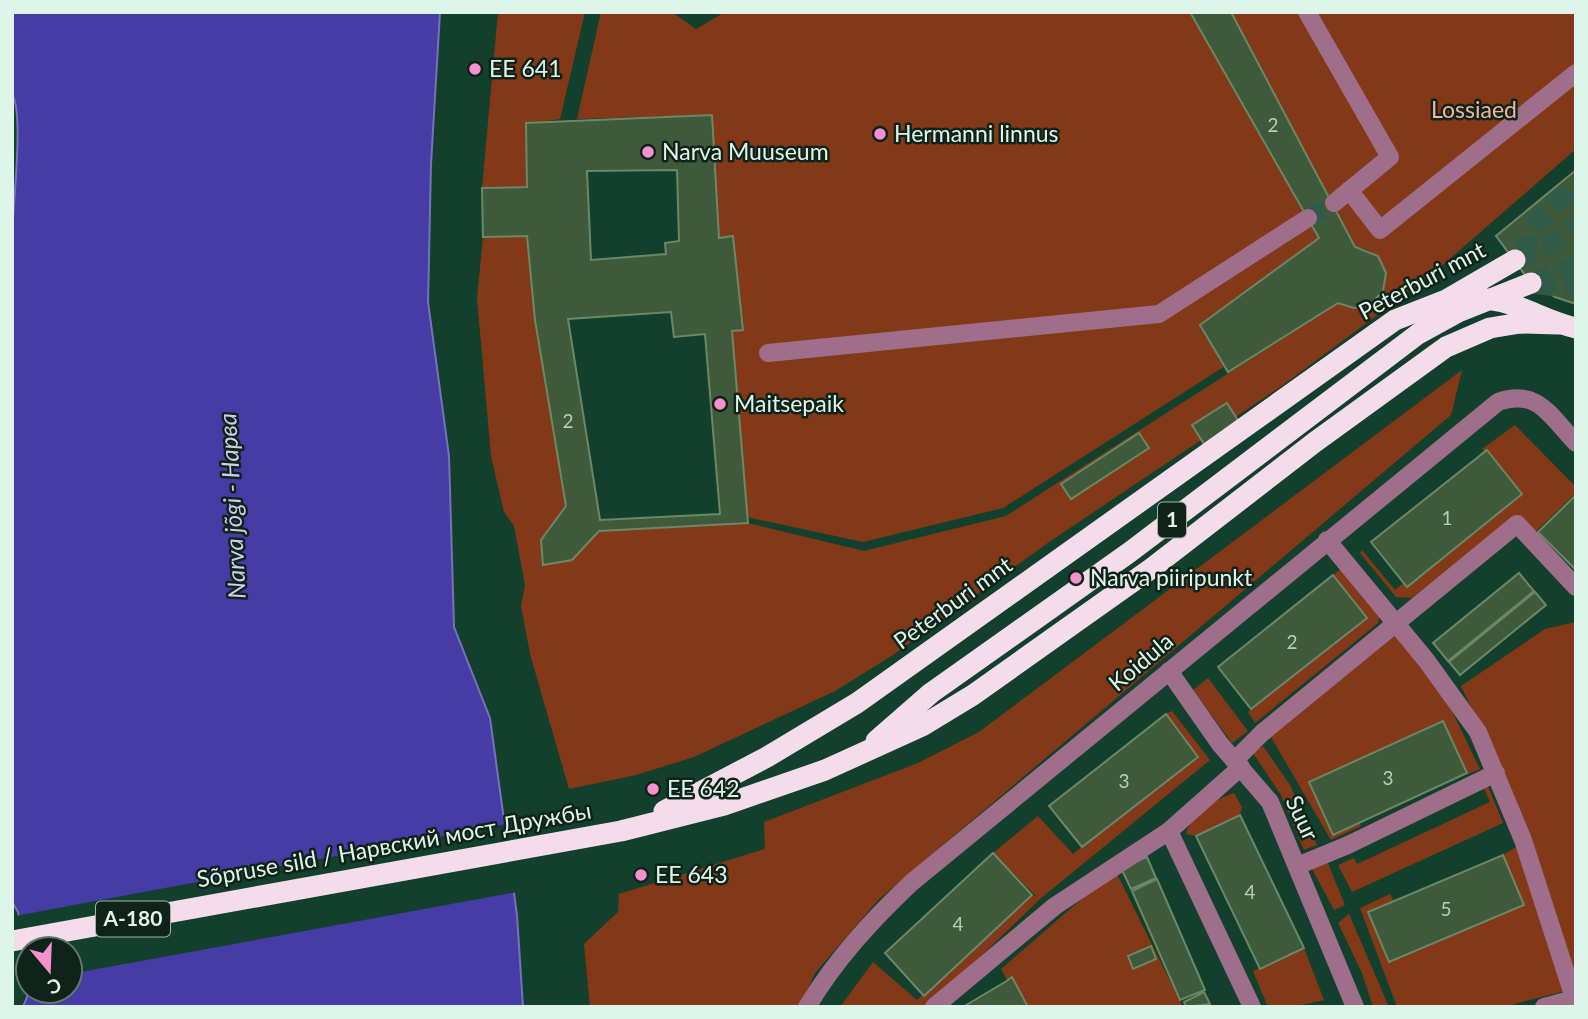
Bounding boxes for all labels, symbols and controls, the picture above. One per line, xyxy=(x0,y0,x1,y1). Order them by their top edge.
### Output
place label: EE 641 xyxy=(489,54,561,82)
marker: EE 641 xyxy=(467,61,483,77)
park label: Lossiaed xyxy=(1431,95,1517,123)
house number: 2 xyxy=(1267,113,1279,136)
place label: Hermanni linnus xyxy=(894,119,1059,147)
marker: Hermanni linnus xyxy=(872,126,888,142)
place label: Narva Muuseum xyxy=(662,137,829,165)
marker: Narva Muuseum xyxy=(640,144,656,160)
street label: Peterburi mnt xyxy=(1353,235,1490,325)
place label: Maitsepaik xyxy=(734,389,844,417)
marker: Maitsepaik xyxy=(712,396,728,412)
house number: 2 xyxy=(562,409,574,432)
water label: Narva jõgi - Нарва xyxy=(212,412,251,600)
road number: 1 xyxy=(1158,503,1186,538)
house number: 1 xyxy=(1441,506,1453,529)
street label: Peterburi mnt xyxy=(888,549,1018,654)
place label: Narva piiripunkt xyxy=(1090,563,1253,591)
marker: Narva piiripunkt xyxy=(1068,570,1084,586)
street label: Koidula xyxy=(1102,626,1178,696)
house number: 2 xyxy=(1286,630,1298,653)
house number: 3 xyxy=(1382,766,1394,789)
house number: 3 xyxy=(1118,769,1130,792)
place label: EE 642 xyxy=(667,774,739,802)
marker: EE 642 xyxy=(645,781,661,797)
street label: Suur xyxy=(1280,791,1326,845)
street label: Sõpruse sild / Нарвский мост Дружбы xyxy=(195,796,593,893)
place label: EE 643 xyxy=(655,860,727,888)
marker: EE 643 xyxy=(633,867,649,883)
house number: 4 xyxy=(1244,880,1256,903)
house number: 5 xyxy=(1440,897,1452,920)
road number: А-180 xyxy=(96,902,170,936)
house number: 4 xyxy=(952,912,964,935)
north arrow xyxy=(14,935,84,1005)
text: С xyxy=(45,974,64,1000)

